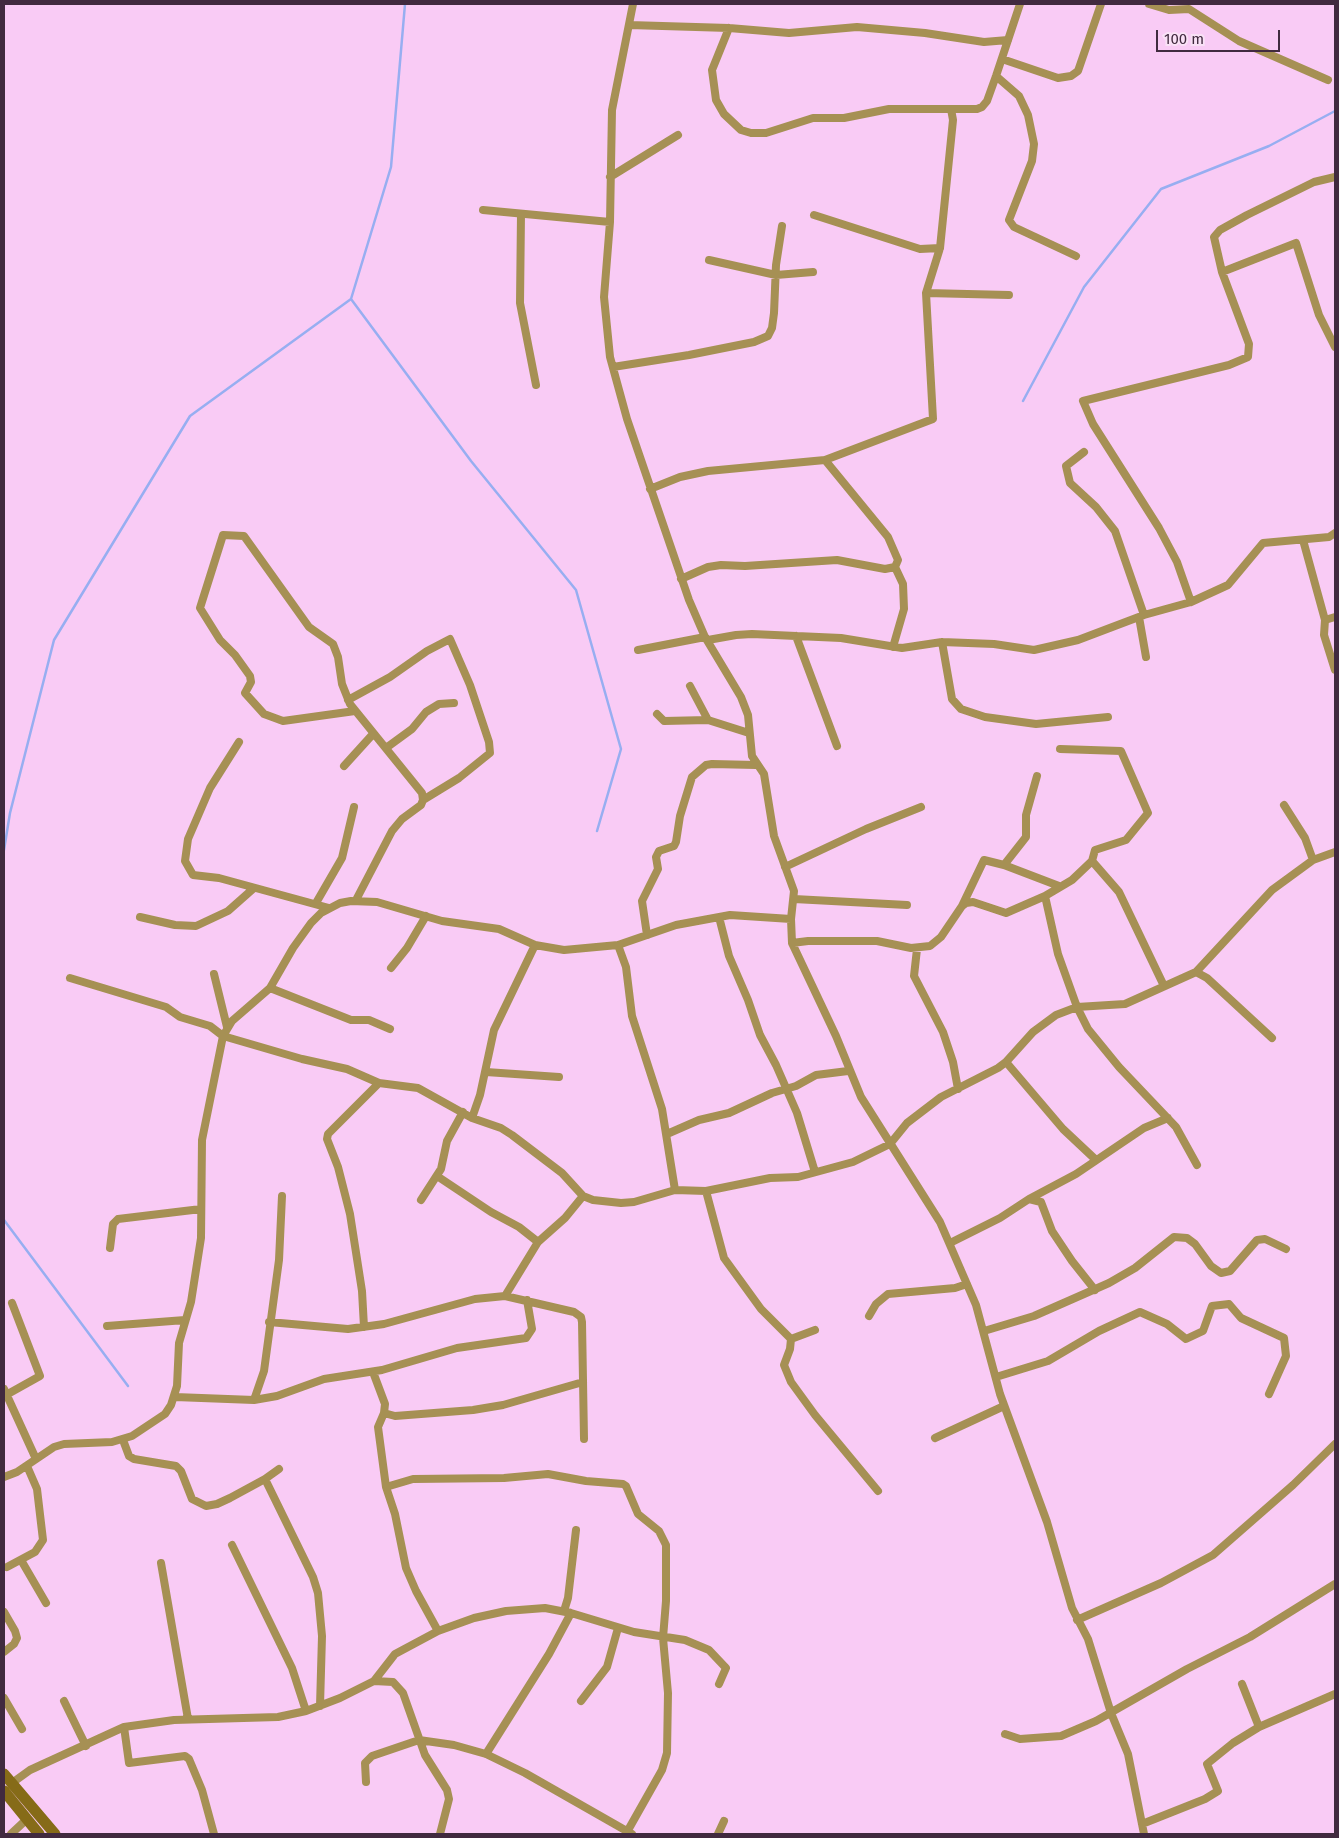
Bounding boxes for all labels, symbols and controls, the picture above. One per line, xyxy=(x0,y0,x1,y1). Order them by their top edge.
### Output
scale bar xyxy=(1159,20,1283,52)
text: 100 m xyxy=(1164,30,1204,48)

